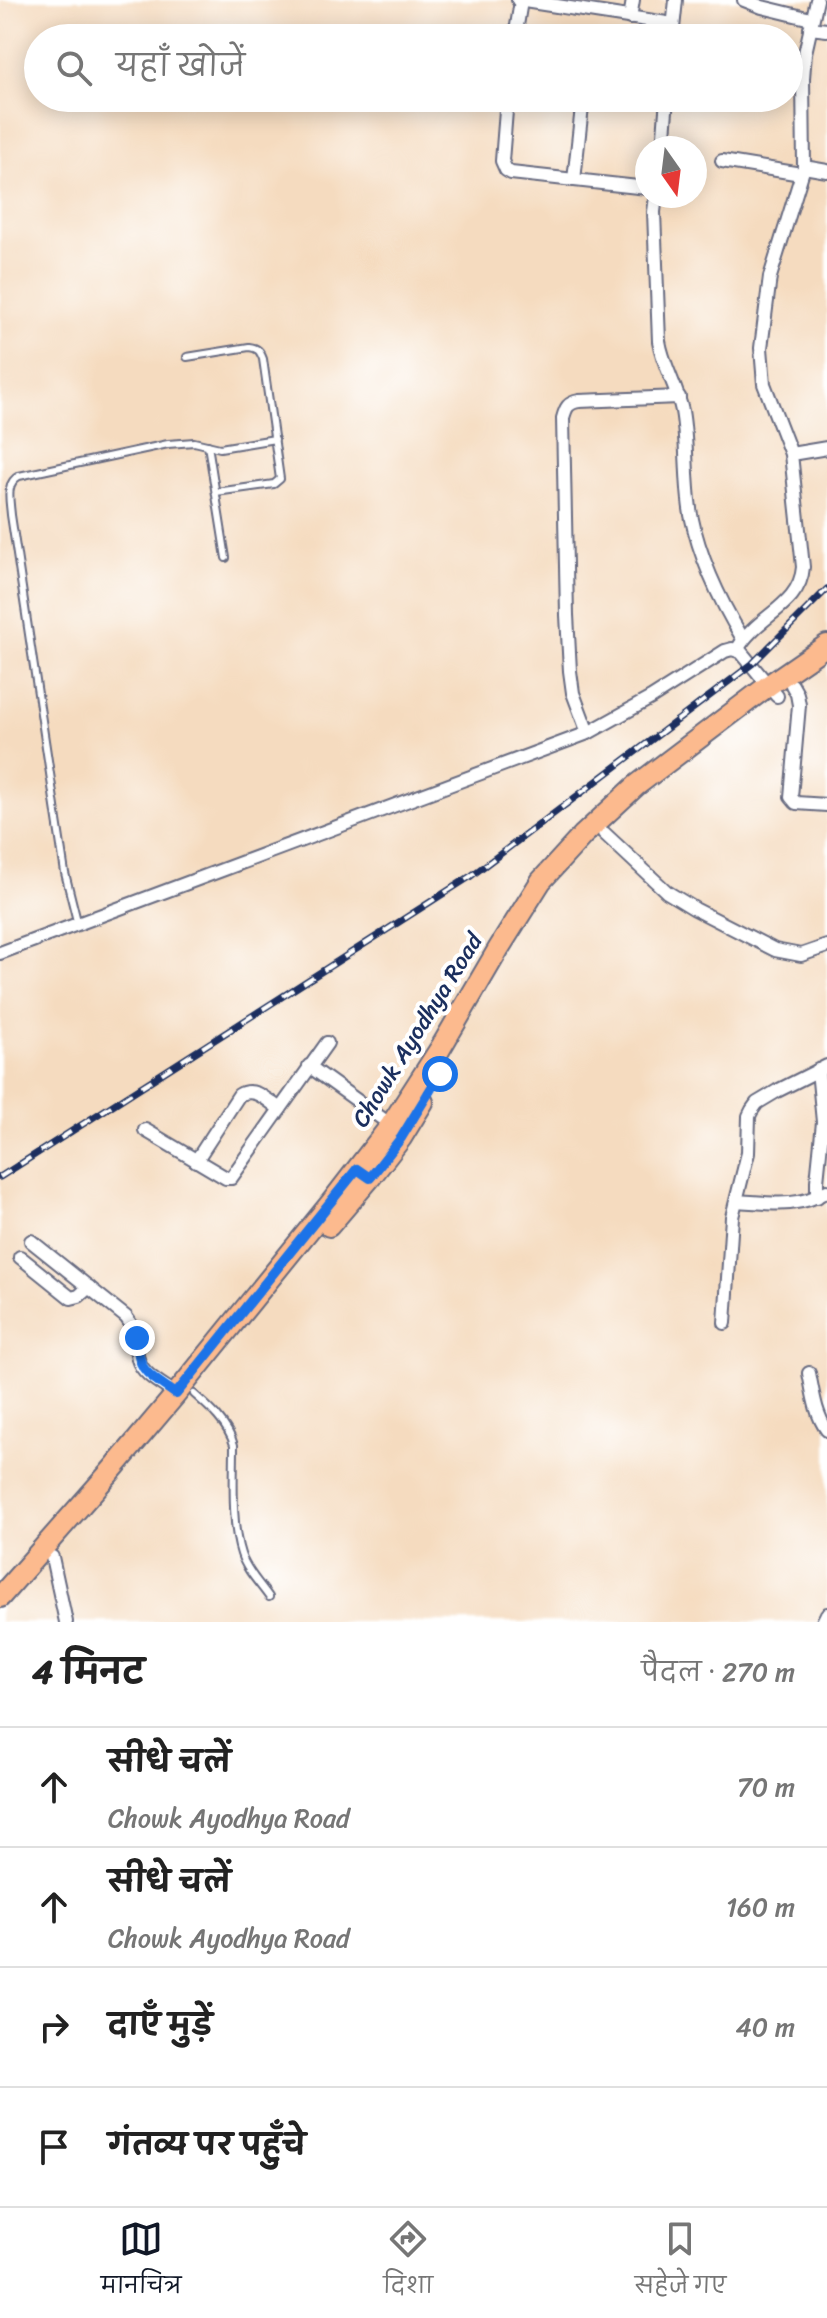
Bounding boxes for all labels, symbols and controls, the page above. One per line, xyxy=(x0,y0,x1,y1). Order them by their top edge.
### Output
search box xyxy=(24,24,803,112)
text: यहाँ खोजें xyxy=(116,39,245,93)
icon: search xyxy=(52,46,96,90)
north arrow xyxy=(635,136,707,208)
street label: Chowk Ayodhya Road xyxy=(340,923,495,1136)
route start xyxy=(422,1056,458,1092)
route end xyxy=(119,1320,155,1356)
text: 4 मिनट xyxy=(32,1642,145,1702)
text: पैदल · 270 m xyxy=(641,1649,795,1695)
text: सीधे चलें xyxy=(108,1735,231,1789)
text: 70 m xyxy=(737,1764,795,1810)
icon: ahead xyxy=(32,1765,76,1809)
text: Chowk Ayodhya Road xyxy=(108,1795,350,1841)
text: सीधे चलें xyxy=(108,1855,231,1909)
text: 160 m xyxy=(726,1884,795,1930)
icon: ahead xyxy=(32,1885,76,1929)
text: Chowk Ayodhya Road xyxy=(108,1915,350,1961)
text: दाएँ मुड़ें xyxy=(108,1998,213,2052)
text: 40 m xyxy=(736,2004,795,2050)
icon: right xyxy=(32,2005,76,2049)
text: गंतव्य पर पहुँचे xyxy=(108,2118,306,2172)
icon: arrive xyxy=(32,2125,76,2169)
tab: मानचित्र xyxy=(101,2217,182,2310)
tab: दिशा xyxy=(383,2217,433,2310)
tab: सहेजे गए xyxy=(635,2217,726,2310)

